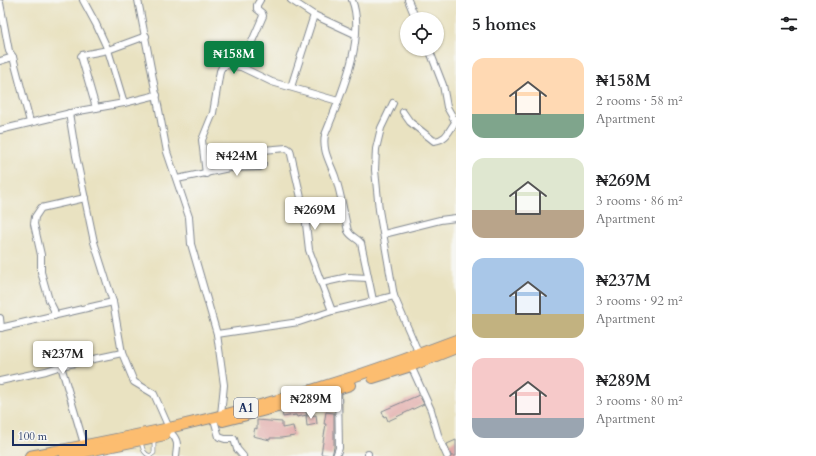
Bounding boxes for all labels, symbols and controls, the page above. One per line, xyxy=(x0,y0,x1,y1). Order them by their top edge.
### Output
map controls xyxy=(400,12,444,56)
button: locate xyxy=(400,12,444,56)
text: 5 homes xyxy=(472,13,536,36)
icon: filters xyxy=(778,13,800,35)
pin: ₦158M xyxy=(206,41,262,75)
text: ₦158M xyxy=(213,45,255,63)
text: ₦158M xyxy=(596,69,651,92)
icon: home xyxy=(504,74,552,122)
text: 2 rooms · 58 m² xyxy=(596,92,683,110)
text: Apartment xyxy=(596,110,655,128)
pin: ₦424M xyxy=(209,143,265,177)
text: ₦424M xyxy=(216,147,258,165)
text: ₦269M xyxy=(596,169,651,192)
icon: home xyxy=(504,174,552,222)
text: 3 rooms · 86 m² xyxy=(596,192,683,210)
pin: ₦269M xyxy=(287,197,343,231)
text: ₦269M xyxy=(294,201,336,219)
text: Apartment xyxy=(596,210,655,228)
text: ₦237M xyxy=(596,269,651,292)
icon: home xyxy=(504,274,552,322)
text: 3 rooms · 92 m² xyxy=(596,292,683,310)
text: Apartment xyxy=(596,310,655,328)
pin: ₦237M xyxy=(35,341,91,375)
text: ₦237M xyxy=(42,345,84,363)
text: ₦289M xyxy=(596,369,651,392)
icon: home xyxy=(504,374,552,422)
pin: ₦289M xyxy=(283,386,339,420)
text: ₦289M xyxy=(290,390,332,408)
text: 3 rooms · 80 m² xyxy=(596,392,683,410)
road number: A1 xyxy=(234,398,258,418)
text: Apartment xyxy=(596,410,655,428)
scale bar xyxy=(12,428,87,447)
text: 100 m xyxy=(18,429,47,444)

